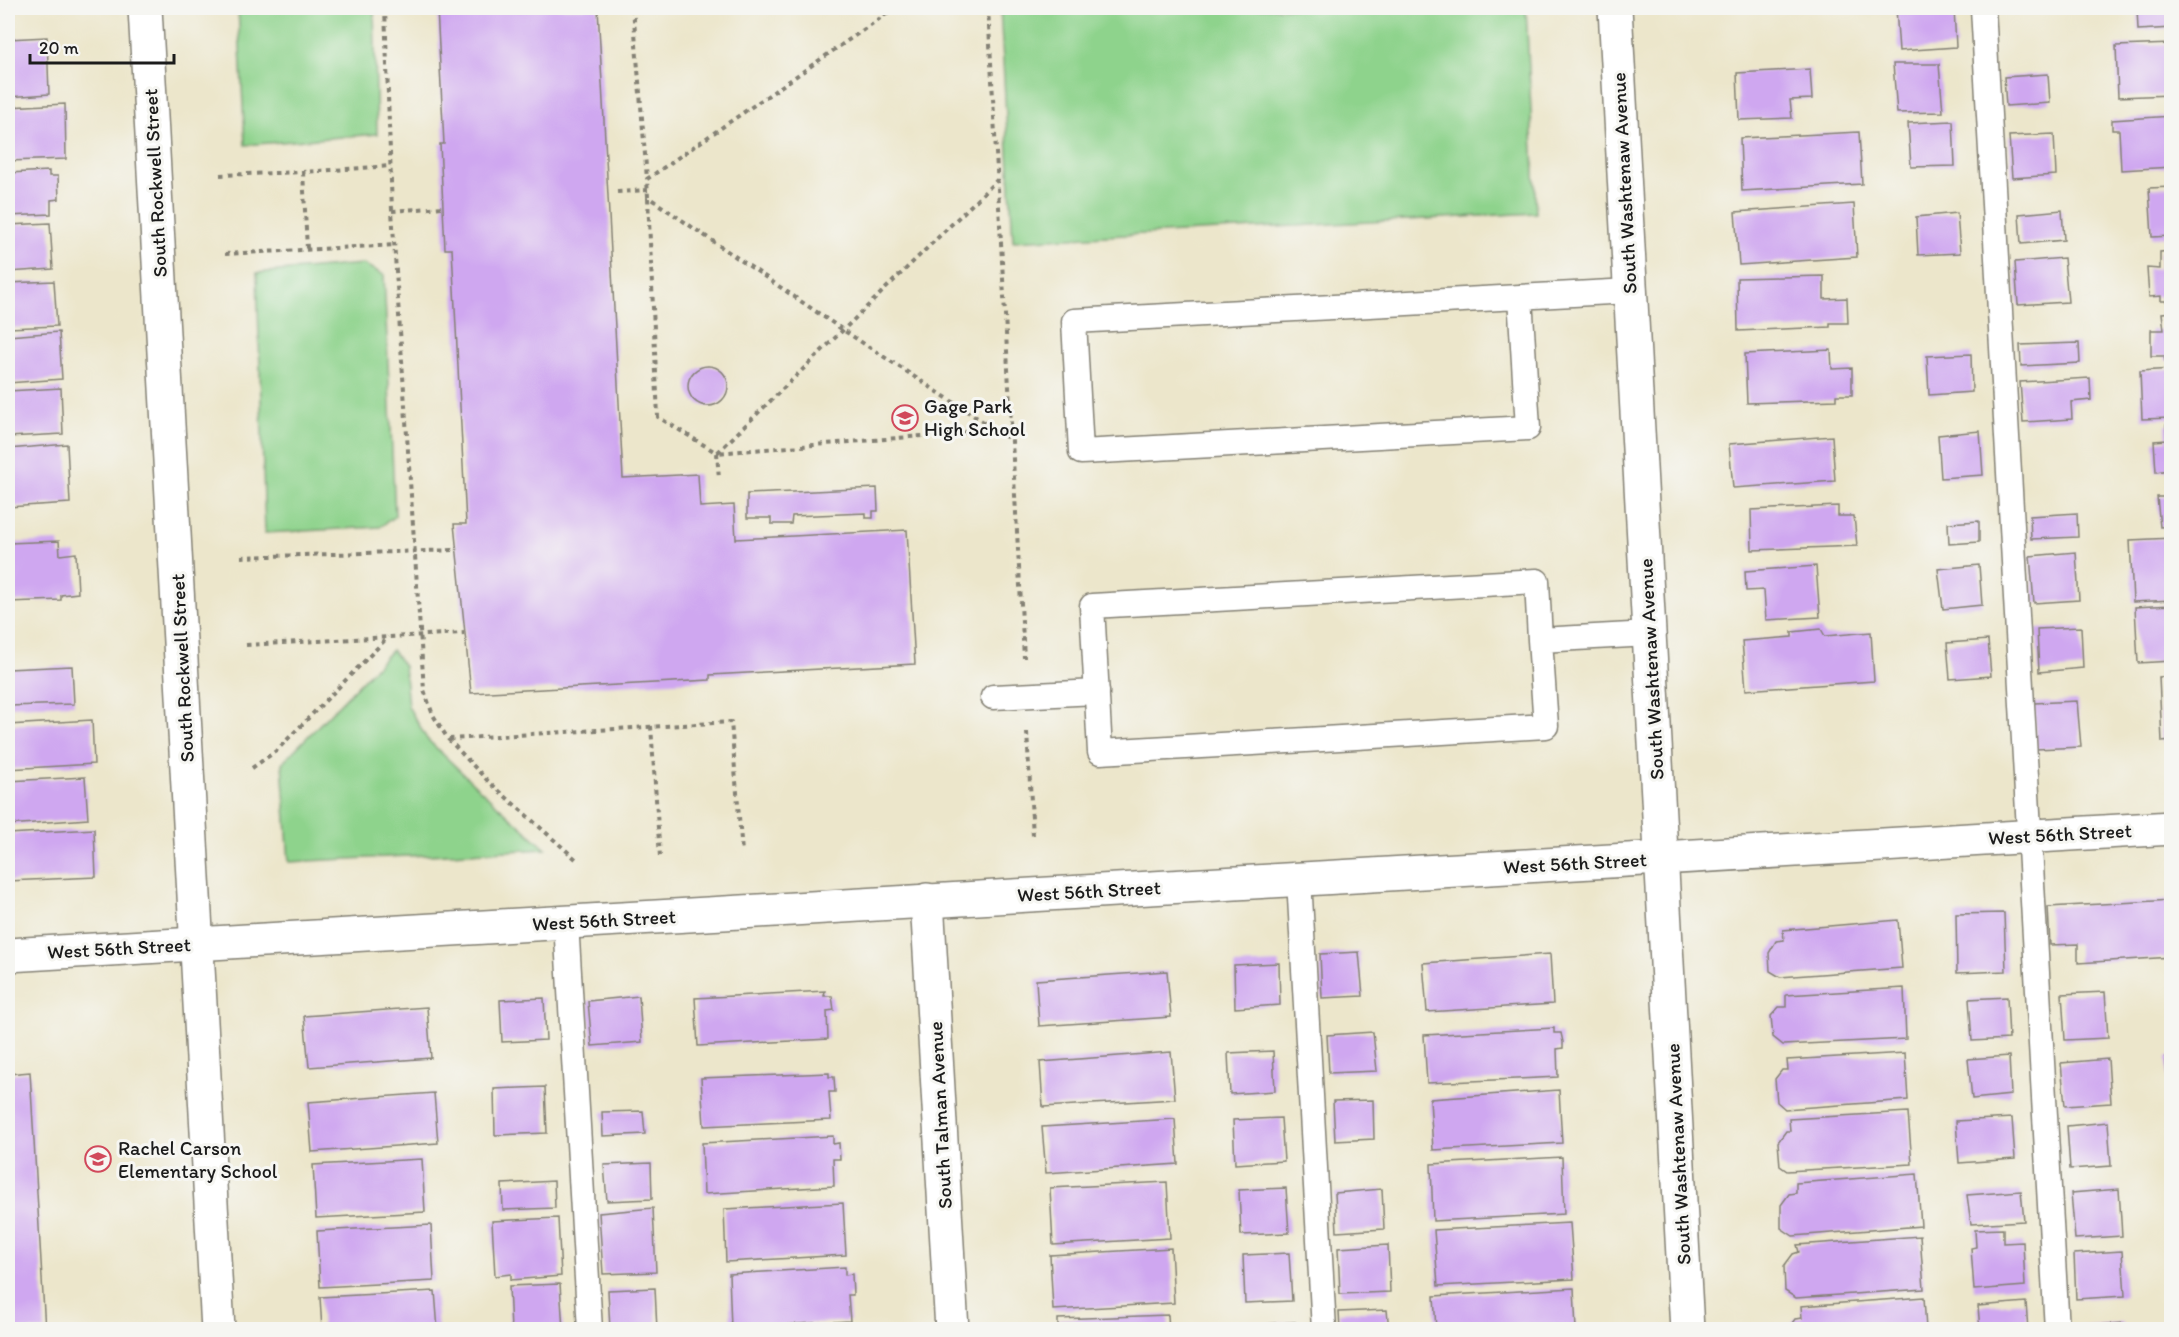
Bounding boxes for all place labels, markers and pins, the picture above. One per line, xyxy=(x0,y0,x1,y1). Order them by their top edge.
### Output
place label: Gage Park High School xyxy=(924,394,1026,441)
school or university icon: Gage Park High School xyxy=(890,403,920,433)
place label: Rachel Carson Elementary School xyxy=(118,1136,278,1183)
school or university icon: Rachel Carson Elementary School xyxy=(83,1144,113,1174)

